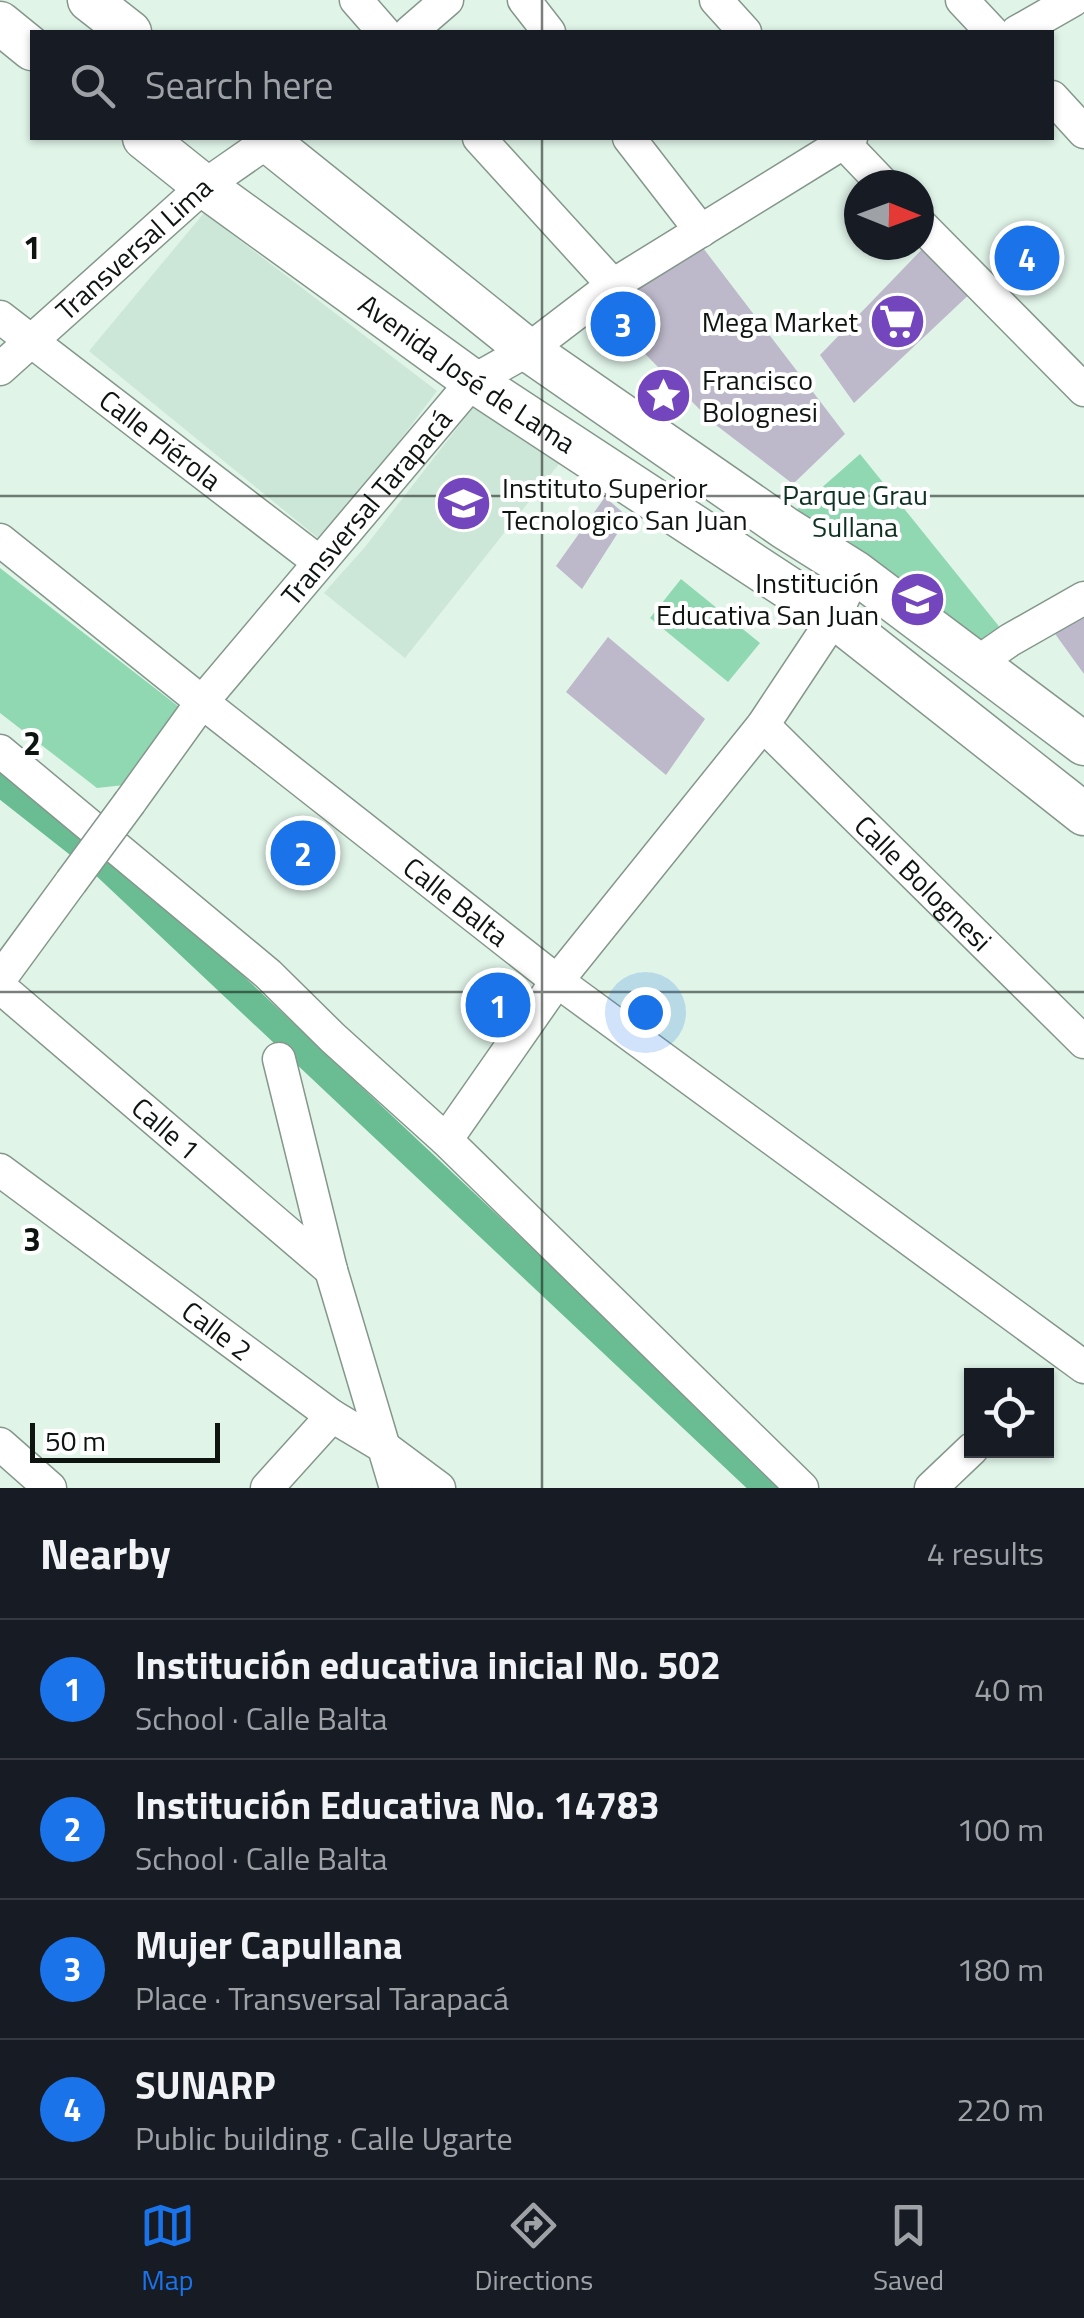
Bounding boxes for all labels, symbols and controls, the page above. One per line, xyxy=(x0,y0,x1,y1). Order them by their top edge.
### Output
search box xyxy=(30,30,1054,140)
text: Search here xyxy=(145,56,333,114)
icon: search xyxy=(65,58,120,113)
street label: Transversal Lima xyxy=(46,166,222,330)
north arrow xyxy=(844,170,934,260)
pin: 4 xyxy=(994,220,1060,296)
text: 1 xyxy=(23,223,41,271)
street label: Avenida José de Lama xyxy=(350,283,584,464)
pin: 3 xyxy=(590,286,656,362)
supermarket icon: Mega Market xyxy=(867,292,927,352)
place label: Mega Market xyxy=(702,300,858,343)
place label: Francisco Bolognesi xyxy=(702,358,818,433)
place icon: Francisco Bolognesi xyxy=(633,366,693,426)
street label: Calle Piérola xyxy=(90,379,231,501)
street label: Transversal Tarapacá xyxy=(270,399,462,615)
place label: Instituto Superior Tecnologico San Juan xyxy=(502,466,748,541)
park label: Parque Grau Sullana xyxy=(782,473,928,548)
school or university icon: Instituto Superior Tecnologico San Juan xyxy=(433,474,493,534)
place label: Institución Educativa San Juan xyxy=(656,561,879,636)
school or university icon: Institución Educativa San Juan xyxy=(888,569,948,629)
text: 2 xyxy=(23,719,41,767)
street label: Calle Bolognesi xyxy=(845,805,1002,961)
pin: 2 xyxy=(270,816,336,890)
street label: Calle Balta xyxy=(394,846,518,956)
pin: 1 xyxy=(466,968,530,1042)
your location xyxy=(620,987,671,1038)
street label: Calle 1 xyxy=(122,1087,210,1170)
text: 3 xyxy=(23,1215,41,1263)
street label: Calle 2 xyxy=(173,1290,261,1371)
map controls xyxy=(964,1368,1054,1458)
button: locate xyxy=(964,1368,1054,1458)
scale bar xyxy=(30,1418,220,1462)
text: 50 m xyxy=(45,1419,106,1462)
text: Nearby xyxy=(40,1521,171,1585)
text: 4 results xyxy=(927,1529,1044,1577)
text: Institución educativa inicial No. 502 xyxy=(135,1636,721,1694)
text: 1 xyxy=(64,1665,81,1713)
text: 40 m xyxy=(974,1665,1044,1713)
text: School · Calle Balta xyxy=(135,1694,388,1742)
text: Institución Educativa No. 14783 xyxy=(135,1776,660,1834)
text: 2 xyxy=(64,1805,81,1853)
text: 100 m xyxy=(956,1805,1044,1853)
text: School · Calle Balta xyxy=(135,1834,388,1882)
text: Mujer Capullana xyxy=(135,1916,402,1974)
text: 3 xyxy=(64,1945,81,1993)
text: 180 m xyxy=(956,1945,1044,1993)
text: Place · Transversal Tarapacá xyxy=(135,1974,509,2022)
text: SUNARP xyxy=(135,2056,276,2114)
text: 4 xyxy=(64,2085,81,2133)
text: 220 m xyxy=(956,2085,1044,2133)
text: Public building · Calle Ugarte xyxy=(135,2114,513,2162)
tab: Map xyxy=(140,2198,195,2301)
tab: Directions xyxy=(475,2198,593,2301)
tab: Saved xyxy=(873,2198,944,2301)

